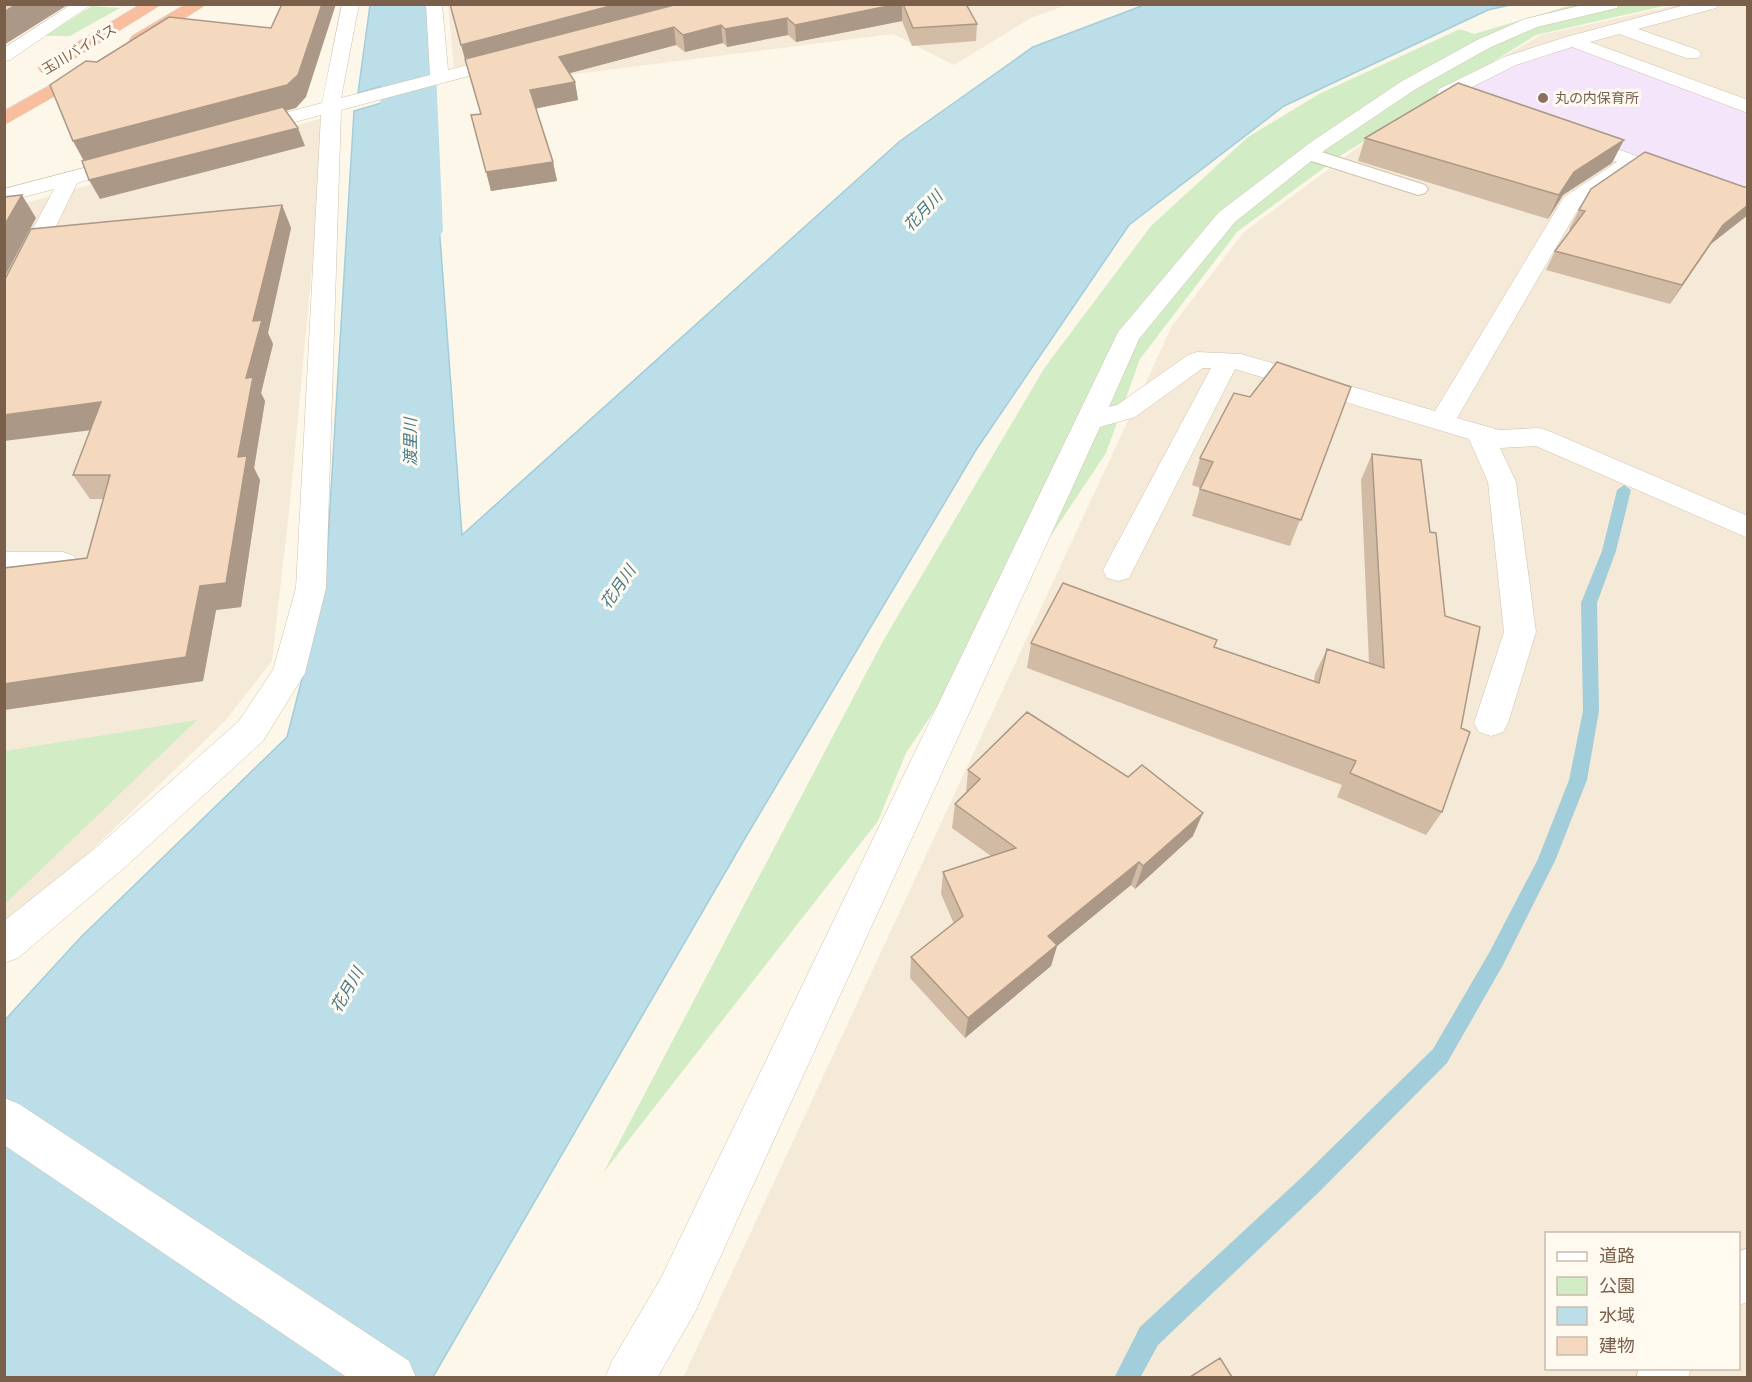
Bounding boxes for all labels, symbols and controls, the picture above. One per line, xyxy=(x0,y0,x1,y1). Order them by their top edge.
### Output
street label: 玉川バイパス xyxy=(39,21,119,77)
place label: 丸の内保育所 xyxy=(1555,90,1639,106)
marker: 丸の内保育所 xyxy=(1536,91,1550,105)
water label: 花月川 xyxy=(900,186,948,235)
water label: 渡里川 xyxy=(401,416,420,466)
water label: 花月川 xyxy=(596,560,641,612)
water label: 花月川 xyxy=(327,963,368,1016)
legend xyxy=(1545,1232,1740,1370)
text: 道路 xyxy=(1599,1245,1635,1266)
text: 公園 xyxy=(1599,1275,1635,1296)
text: 水域 xyxy=(1599,1305,1635,1326)
text: 建物 xyxy=(1599,1335,1635,1356)

